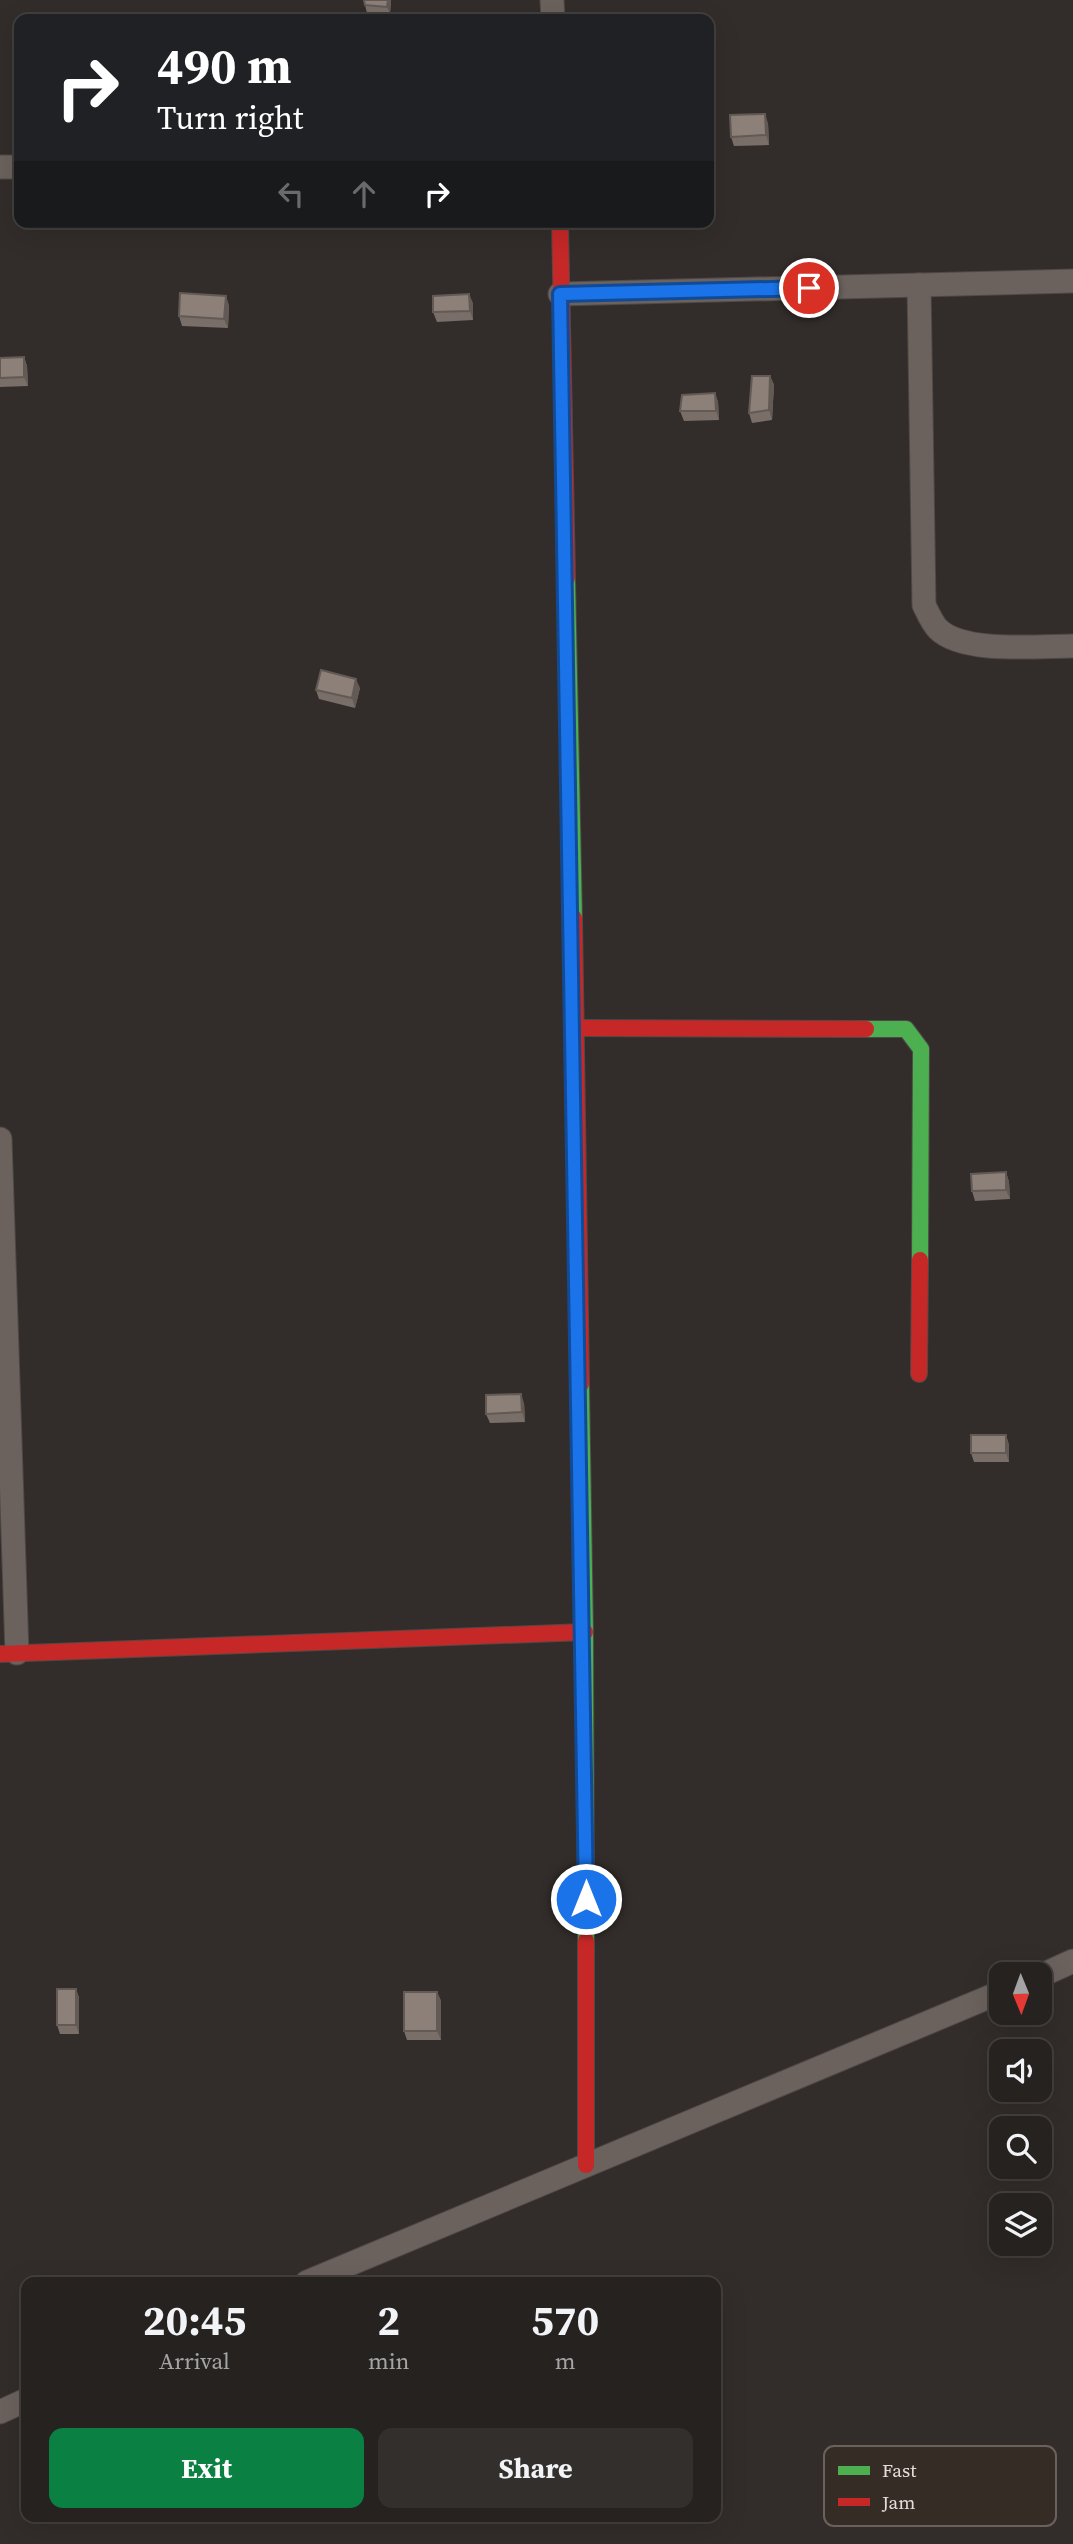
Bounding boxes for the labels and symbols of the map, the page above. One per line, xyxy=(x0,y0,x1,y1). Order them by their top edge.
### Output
pin xyxy=(779,258,839,318)
position arrow xyxy=(549,1862,623,1936)
north arrow xyxy=(989,1962,1052,2025)
legend xyxy=(824,2446,1056,2526)
text: Fast xyxy=(882,2457,917,2483)
text: Jam xyxy=(881,2489,915,2515)

